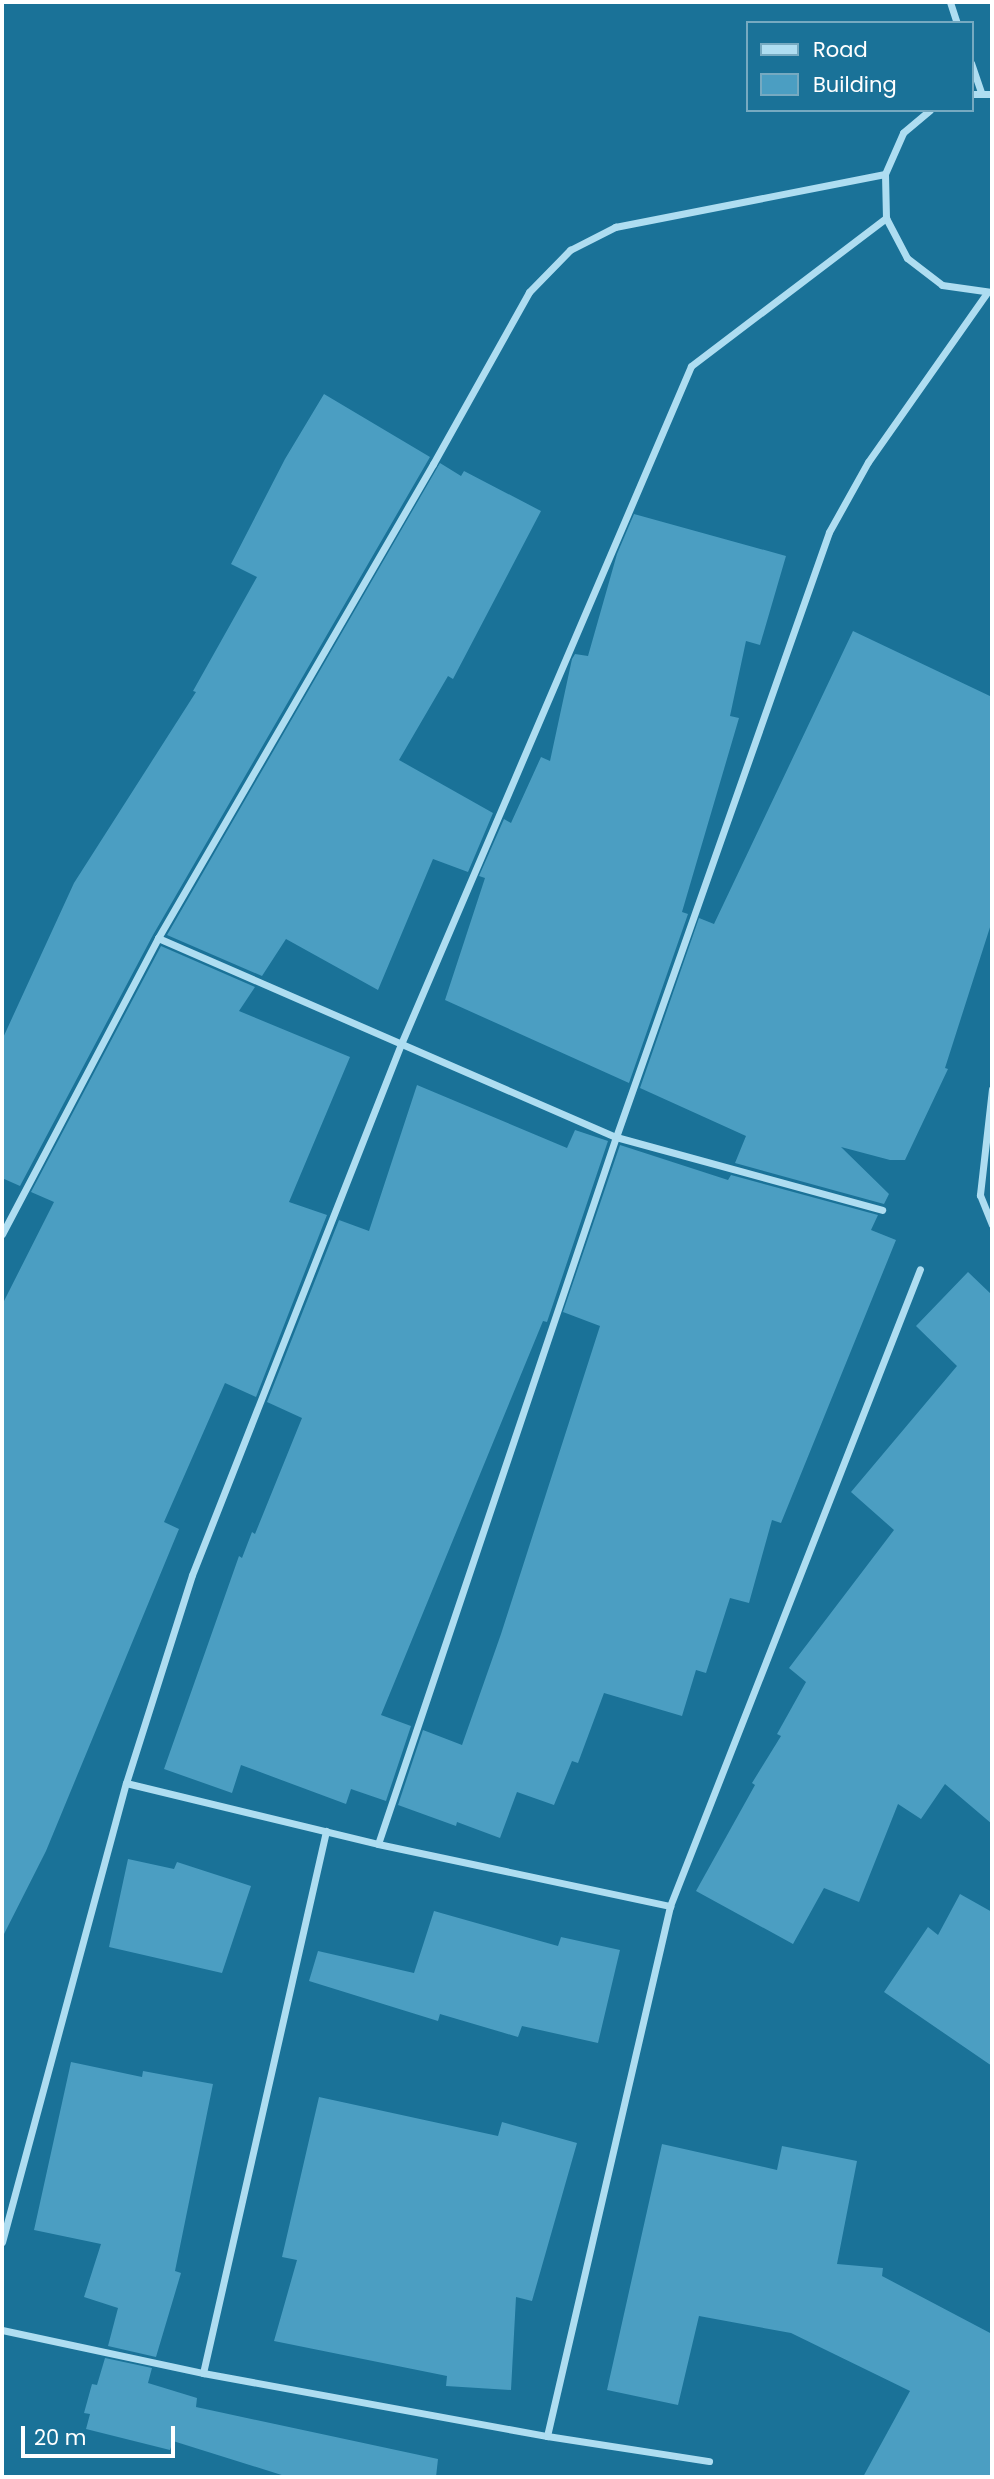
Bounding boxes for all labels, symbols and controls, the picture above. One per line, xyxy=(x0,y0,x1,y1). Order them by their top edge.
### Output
legend xyxy=(746,21,973,112)
text: Road xyxy=(813,35,868,64)
text: Building xyxy=(813,70,897,99)
scale bar xyxy=(24,2412,178,2456)
text: 20 m xyxy=(34,2423,87,2452)

